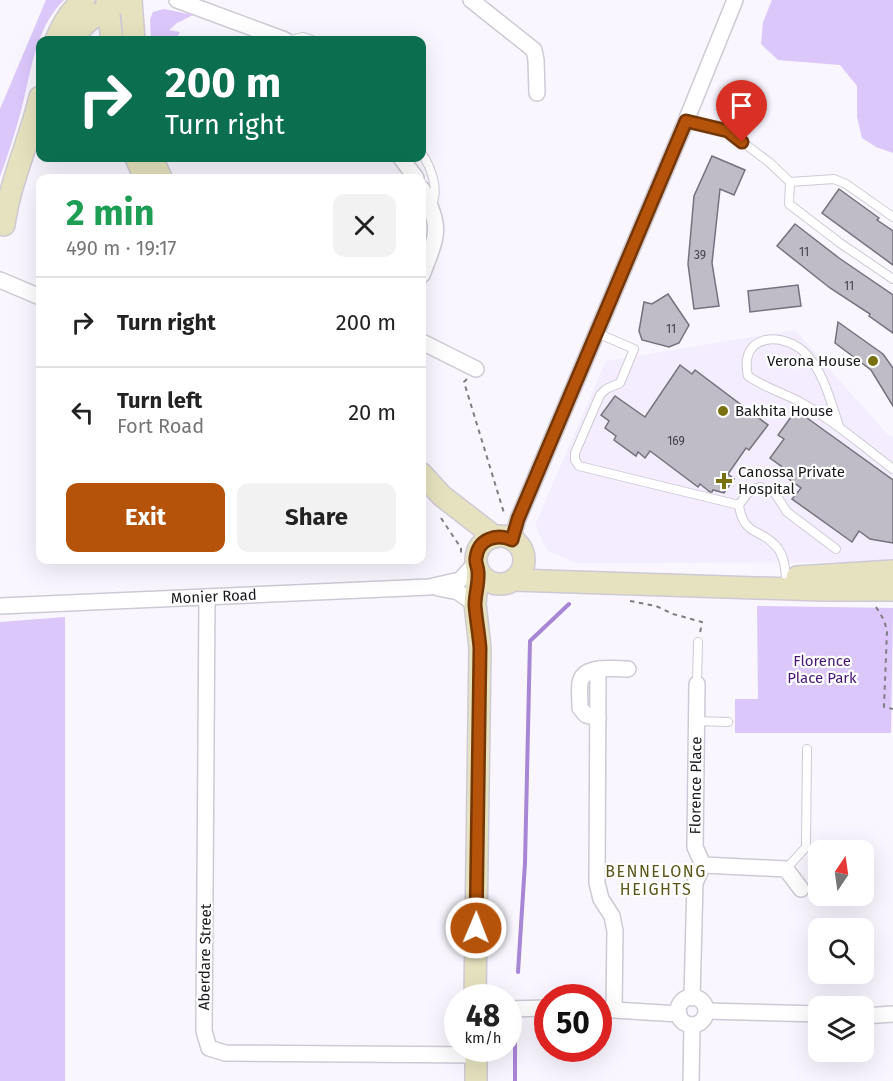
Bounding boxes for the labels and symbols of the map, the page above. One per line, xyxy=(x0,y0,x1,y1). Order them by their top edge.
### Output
pin xyxy=(716,80,767,142)
house number: 11 xyxy=(799,245,809,259)
house number: 39 xyxy=(694,248,706,262)
house number: 11 xyxy=(844,279,854,293)
house number: 11 xyxy=(666,322,676,336)
place label: Verona House xyxy=(767,352,861,370)
marker: Verona House xyxy=(866,354,880,368)
place label: Bakhita House xyxy=(735,402,833,420)
marker: Bakhita House xyxy=(716,404,730,418)
house number: 169 xyxy=(667,434,685,448)
place label: Canossa Private Hospital xyxy=(738,463,845,498)
marker: Canossa Private Hospital xyxy=(715,472,733,490)
street label: Monier Road xyxy=(170,586,257,607)
park label: Florence Place Park xyxy=(787,652,857,687)
street label: Florence Place xyxy=(686,736,705,834)
north arrow xyxy=(808,840,874,906)
district label: BENNELONG HEIGHTS xyxy=(605,862,707,899)
position arrow xyxy=(444,896,508,960)
street label: Aberdare Street xyxy=(195,903,215,1010)
speed limit sign: 50 xyxy=(534,984,612,1062)

